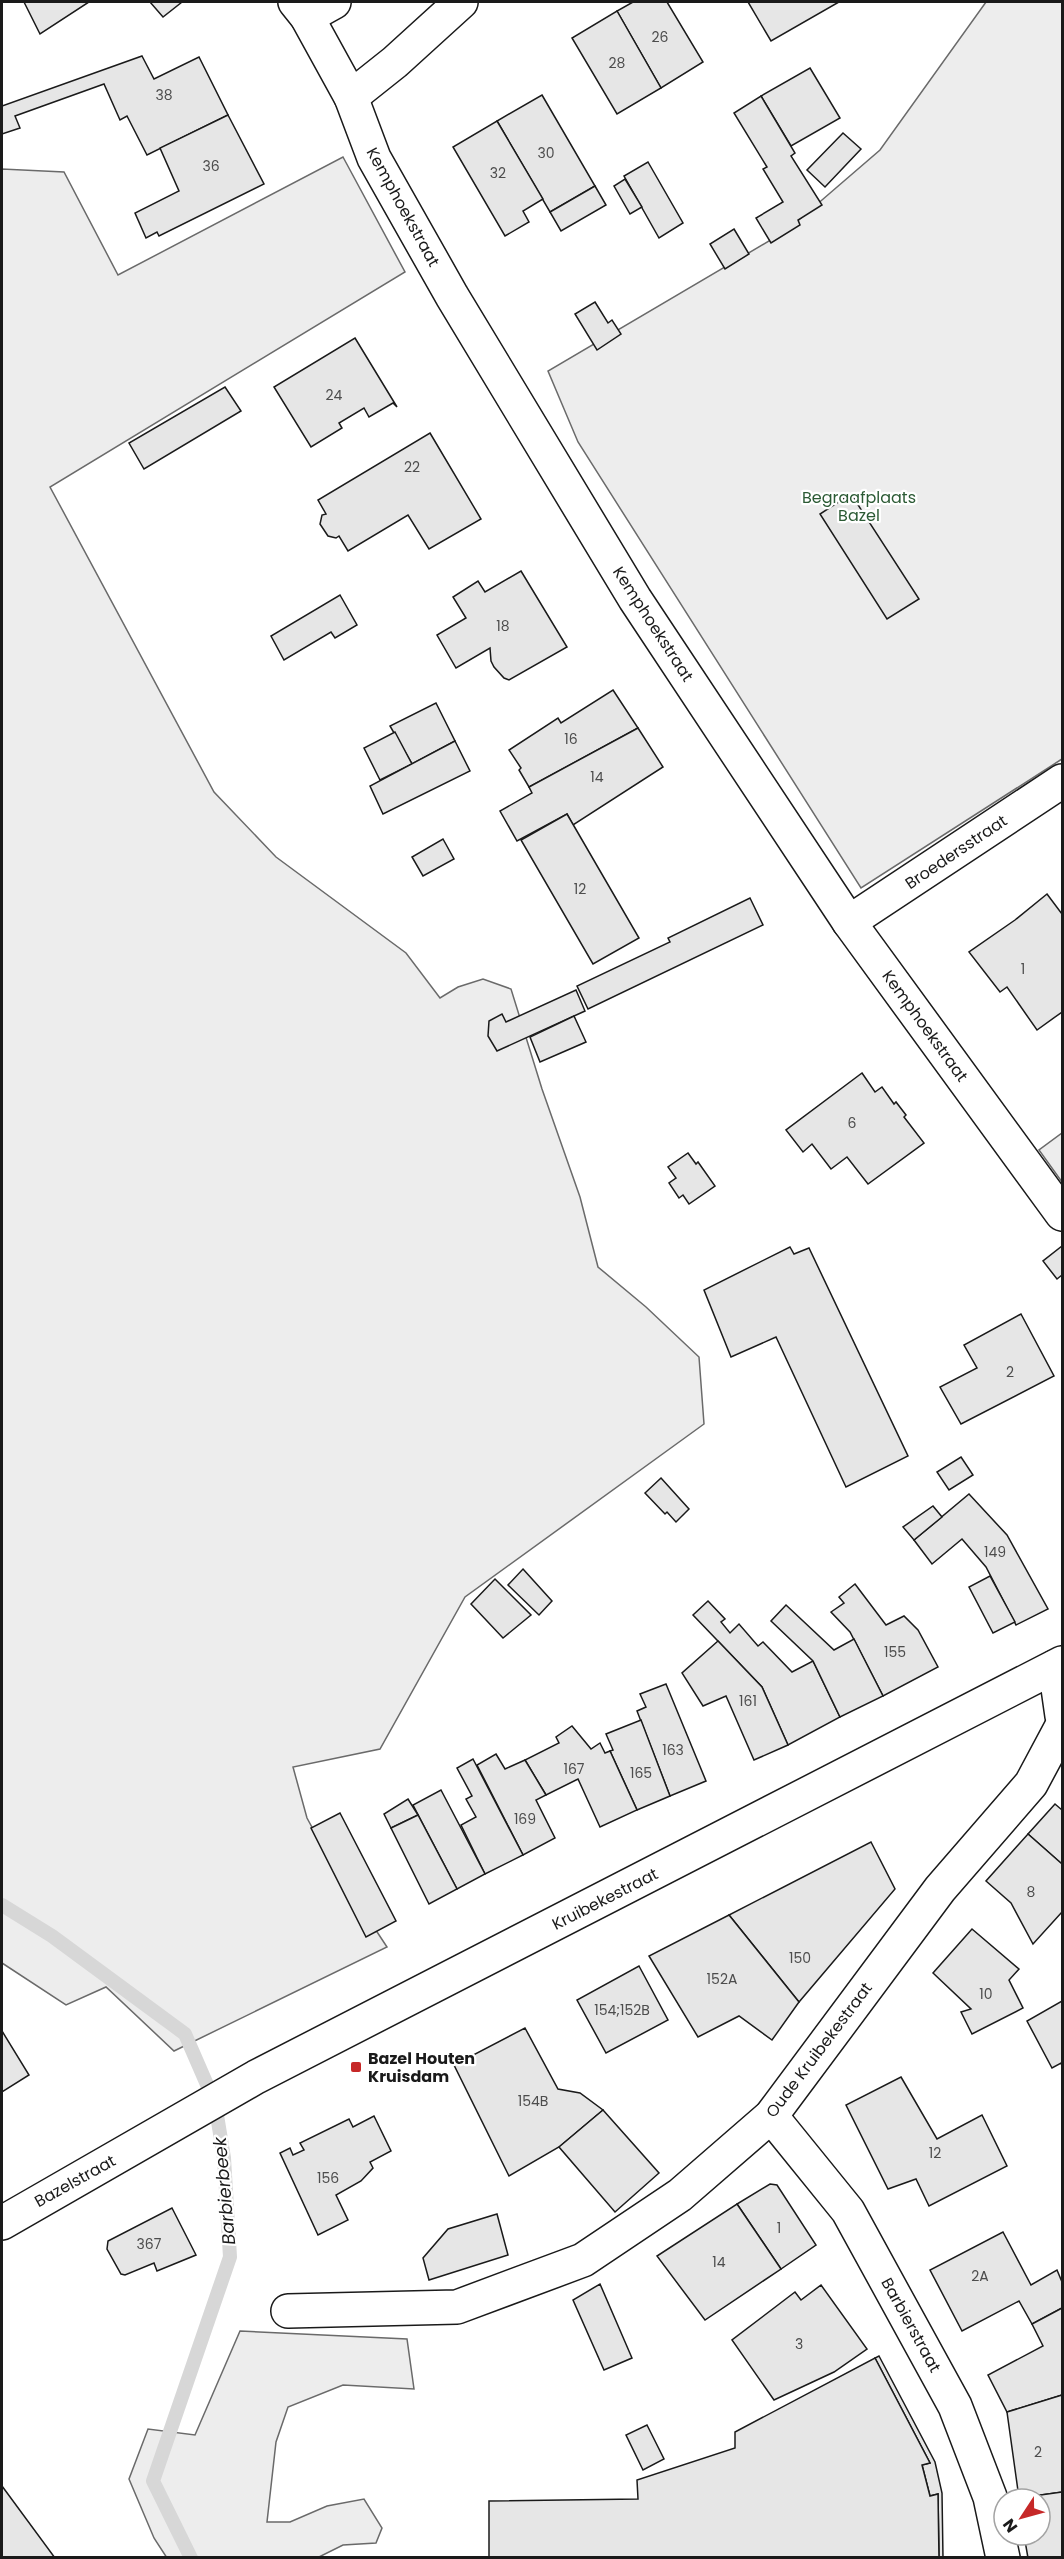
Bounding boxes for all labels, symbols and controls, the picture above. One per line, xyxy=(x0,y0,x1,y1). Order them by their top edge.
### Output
house number: 26 xyxy=(652,27,669,47)
house number: 28 xyxy=(609,53,626,73)
house number: 38 xyxy=(155,85,173,105)
street label: Kemphoekstraat xyxy=(361,143,445,271)
house number: 30 xyxy=(537,143,555,163)
house number: 36 xyxy=(202,156,220,176)
house number: 32 xyxy=(490,163,506,183)
house number: 24 xyxy=(326,385,343,405)
house number: 22 xyxy=(404,457,420,477)
park label: Begraafplaats Bazel xyxy=(802,486,916,527)
street label: Kemphoekstraat xyxy=(607,562,699,686)
house number: 18 xyxy=(496,616,510,636)
house number: 16 xyxy=(564,729,578,749)
house number: 14 xyxy=(590,767,604,787)
street label: Broedersstraat xyxy=(900,809,1012,895)
house number: 12 xyxy=(574,879,586,899)
house number: 1 xyxy=(1021,959,1025,979)
street label: Kemphoekstraat xyxy=(877,965,974,1087)
house number: 6 xyxy=(848,1113,857,1133)
house number: 2 xyxy=(1006,1362,1014,1382)
house number: 149 xyxy=(984,1542,1006,1562)
house number: 155 xyxy=(884,1642,906,1662)
house number: 161 xyxy=(739,1691,757,1711)
house number: 163 xyxy=(662,1740,684,1760)
house number: 167 xyxy=(563,1759,585,1779)
house number: 165 xyxy=(630,1763,652,1783)
house number: 169 xyxy=(514,1809,536,1829)
street label: Kruibekestraat xyxy=(548,1862,662,1936)
house number: 8 xyxy=(1027,1882,1036,1902)
house number: 150 xyxy=(789,1948,811,1968)
house number: 152A xyxy=(707,1969,737,1989)
street label: Oude Kruibekestraat xyxy=(760,1977,878,2122)
house number: 10 xyxy=(979,1984,993,2004)
house number: 154;152B xyxy=(594,2000,650,2020)
place label: Bazel Houten Kruisdam xyxy=(368,2047,475,2088)
marker: Bazel Houten Kruisdam xyxy=(349,2060,363,2074)
house number: 154B xyxy=(518,2091,548,2111)
water label: Barbierbeek xyxy=(207,2135,241,2246)
house number: 12 xyxy=(929,2143,941,2163)
street label: Bazelstraat xyxy=(30,2149,120,2213)
house number: 156 xyxy=(317,2168,339,2188)
house number: 1 xyxy=(777,2218,781,2238)
house number: 367 xyxy=(137,2234,162,2254)
house number: 14 xyxy=(712,2252,726,2272)
house number: 2A xyxy=(971,2266,989,2286)
street label: Barbierstraat xyxy=(876,2274,947,2377)
house number: 3 xyxy=(795,2334,803,2354)
house number: 2 xyxy=(1034,2442,1042,2462)
north arrow xyxy=(992,2487,1052,2547)
text: N xyxy=(997,2514,1023,2537)

